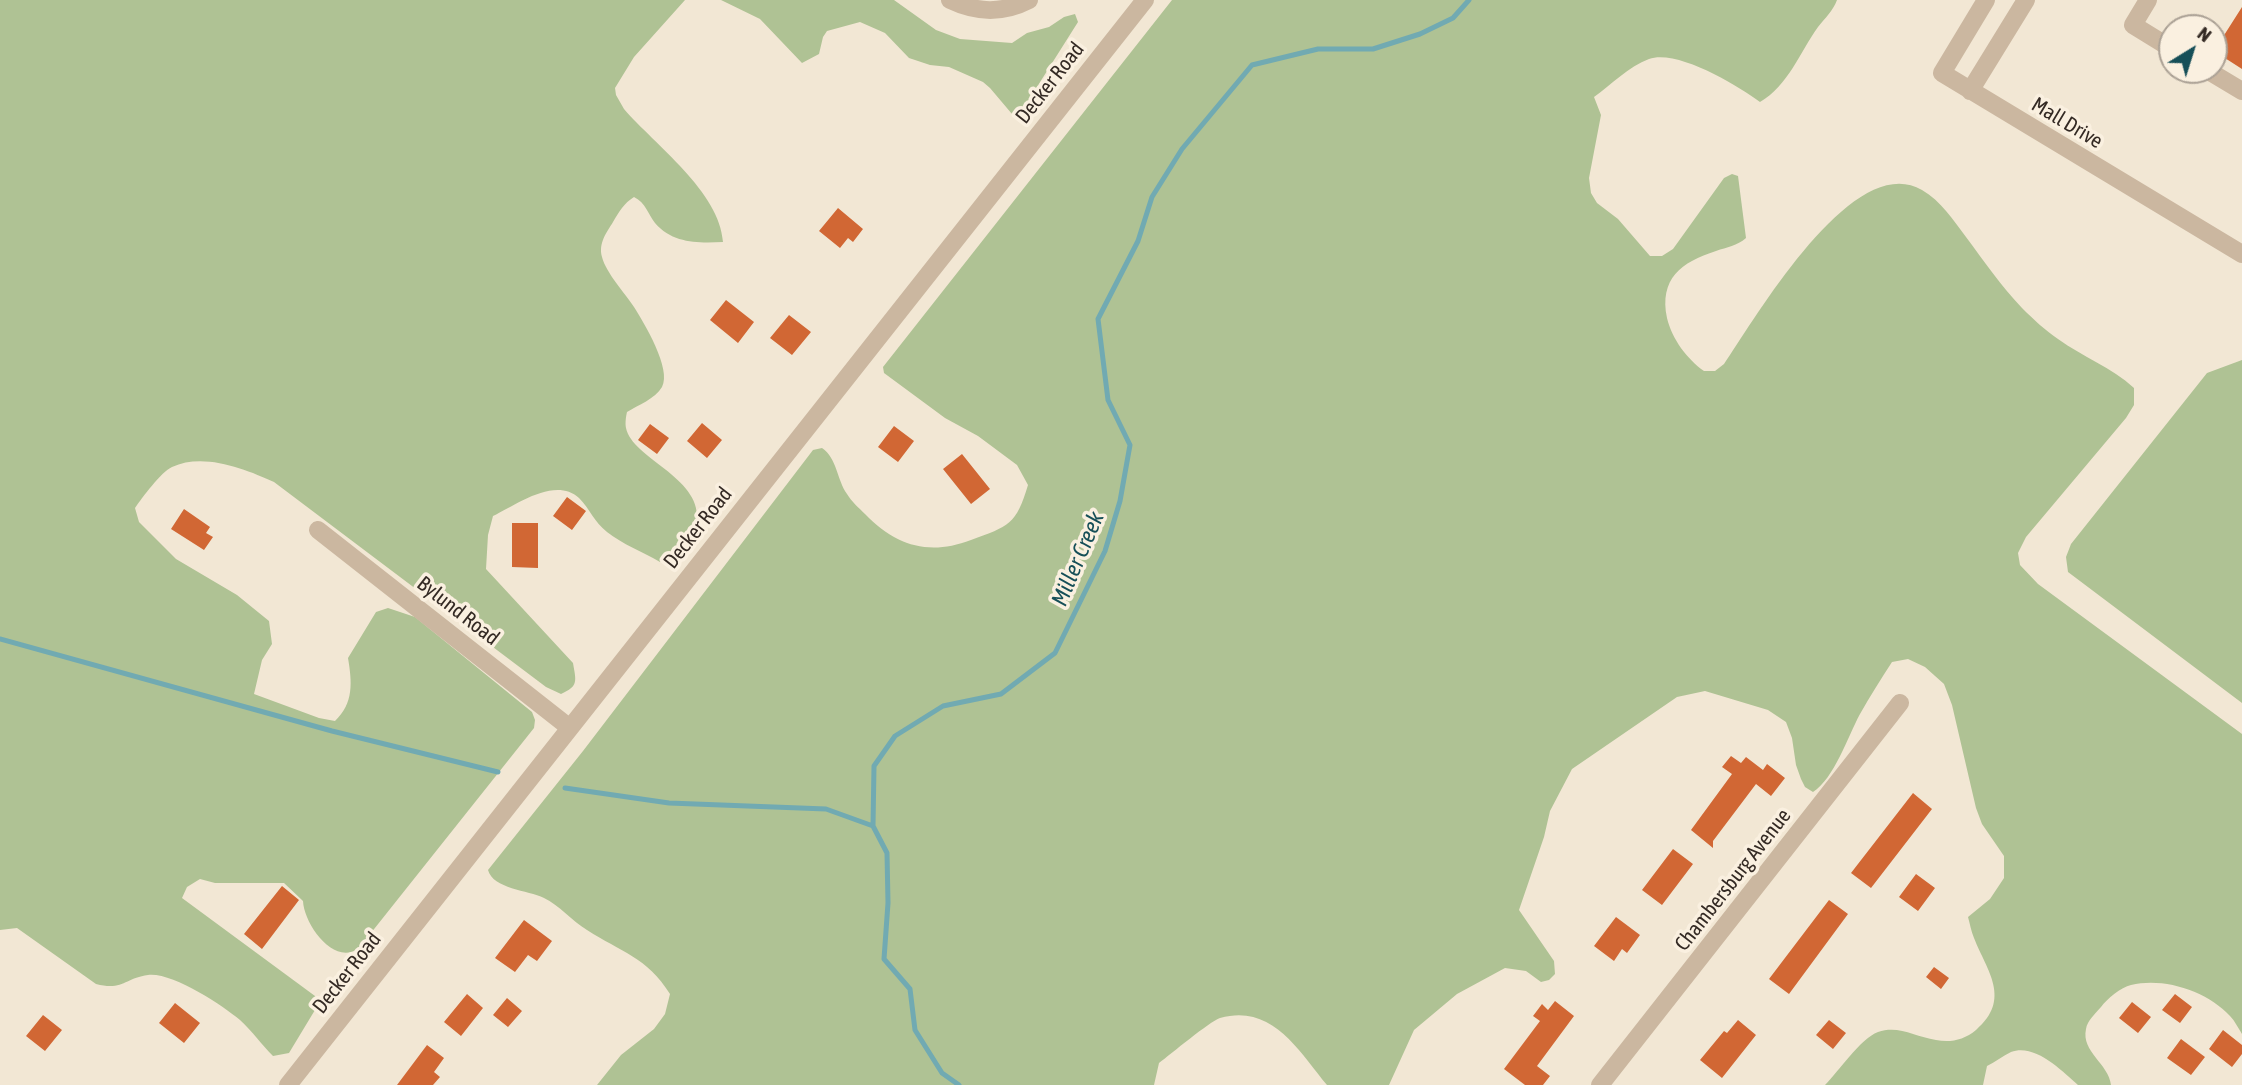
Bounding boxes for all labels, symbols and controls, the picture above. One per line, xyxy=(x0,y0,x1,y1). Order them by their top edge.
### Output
north arrow xyxy=(2158,14,2228,84)
text: N xyxy=(2194,22,2216,46)
street label: Decker Road xyxy=(1010,37,1090,129)
street label: Mall Drive xyxy=(2027,92,2107,154)
street label: Decker Road xyxy=(658,482,738,574)
water label: Miller Creek xyxy=(1046,508,1110,610)
street label: Bylund Road xyxy=(412,571,504,651)
street label: Chambersburg Avenue xyxy=(1670,804,1796,956)
street label: Decker Road xyxy=(307,927,387,1019)

